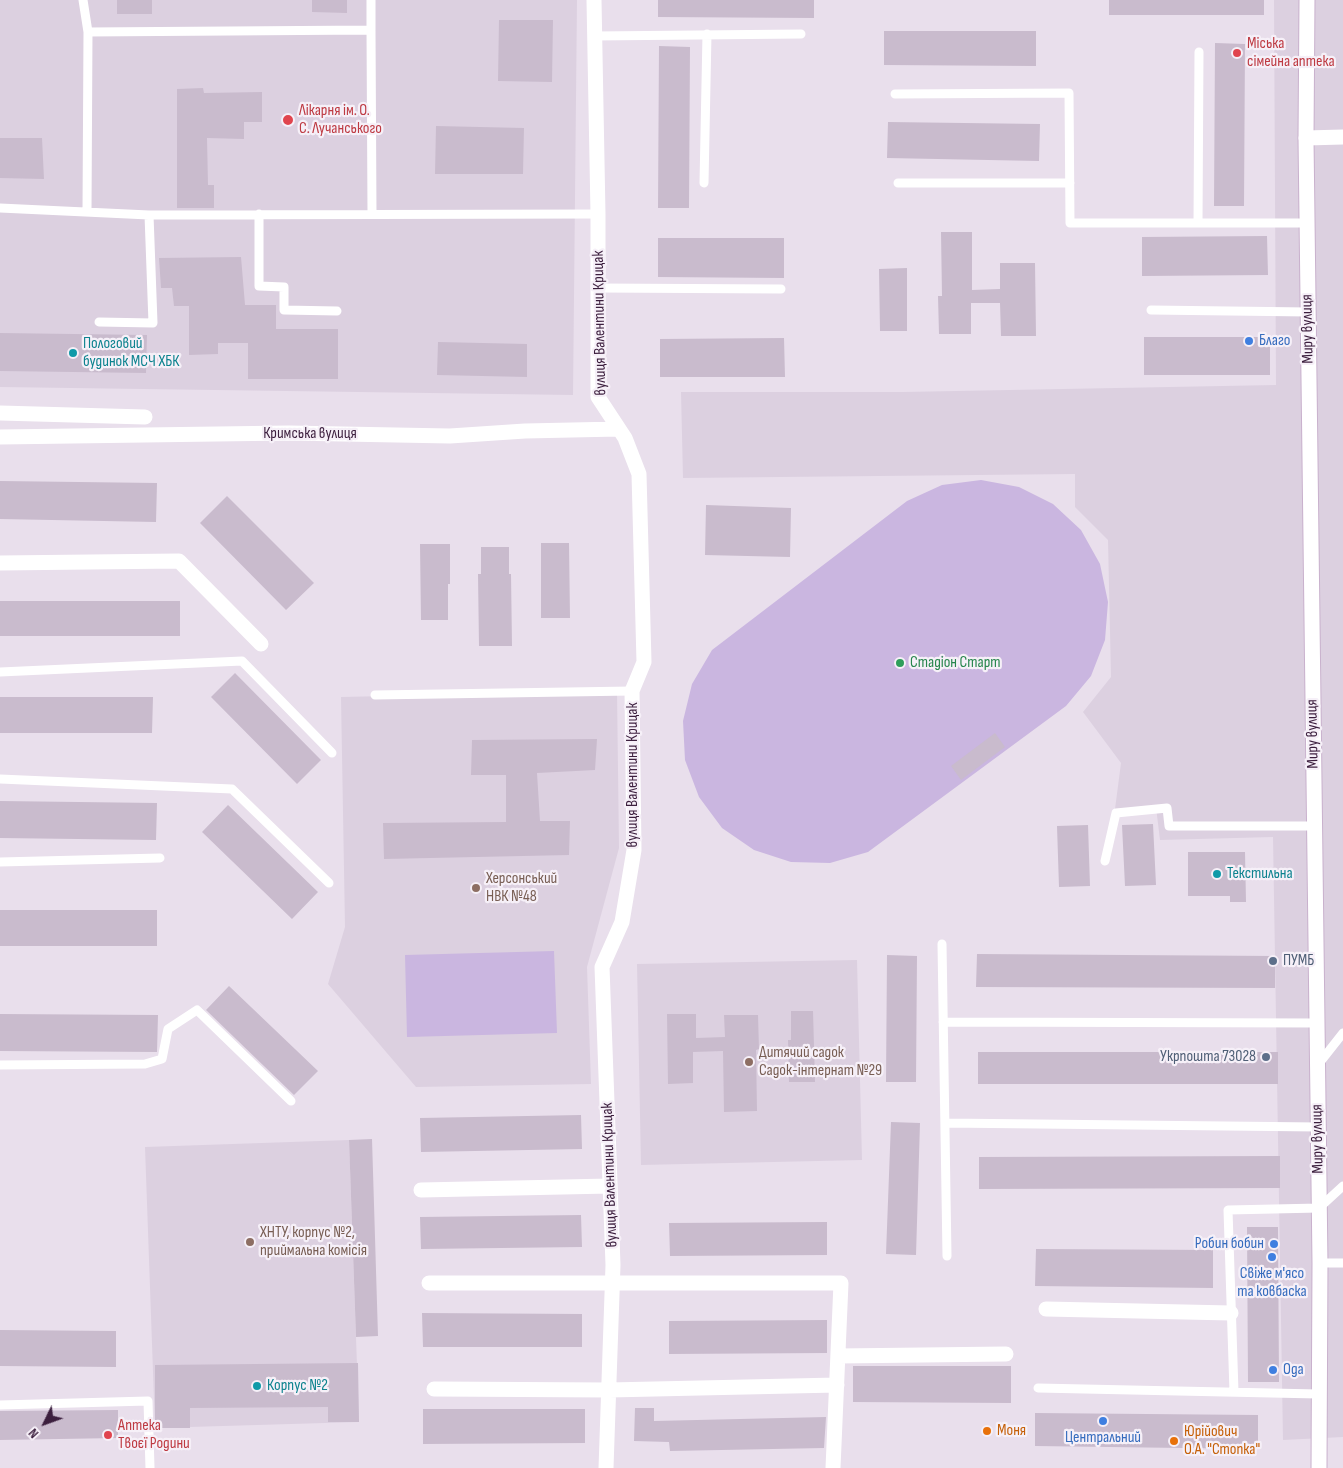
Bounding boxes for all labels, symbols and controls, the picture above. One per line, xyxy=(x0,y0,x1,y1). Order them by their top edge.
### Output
place label: Міська сімейна аптека xyxy=(1247,34,1335,72)
marker: Міська сімейна аптека xyxy=(1231,47,1243,59)
place label: Лікарня ім. О. С. Лучанського xyxy=(299,101,382,139)
marker: Лікарня ім. О. С. Лучанського xyxy=(281,113,295,127)
street label: вулиця Валентини Крицак xyxy=(589,250,611,396)
street label: Миру вулиця xyxy=(1298,294,1318,364)
place label: Благо xyxy=(1259,331,1290,351)
place label: Пологовий будинок МСЧ ХБК xyxy=(83,334,179,372)
marker: Благо xyxy=(1243,335,1255,347)
marker: Пологовий будинок МСЧ ХБК xyxy=(67,347,79,359)
street label: Кримська вулиця xyxy=(263,424,357,444)
place label: Стадіон Старт xyxy=(910,653,1001,673)
marker: Стадіон Старт xyxy=(894,657,906,669)
street label: Миру вулиця xyxy=(1303,699,1323,769)
street label: вулиця Валентини Крицак xyxy=(623,703,643,847)
place label: Текстильна xyxy=(1227,864,1293,884)
marker: Текстильна xyxy=(1211,868,1223,880)
place label: Херсонський НВК №48 xyxy=(486,869,557,907)
marker: Херсонський НВК №48 xyxy=(470,882,482,894)
place label: ПУМБ xyxy=(1283,951,1314,971)
marker: ПУМБ xyxy=(1267,955,1279,967)
place label: Дитячий садок Садок-інтернат №29 xyxy=(759,1043,882,1081)
place label: Укрпошта 73028 xyxy=(1160,1047,1256,1067)
marker: Укрпошта 73028 xyxy=(1260,1051,1272,1063)
marker: Дитячий садок Садок-інтернат №29 xyxy=(743,1056,755,1068)
street label: вулиця Валентини Крицак xyxy=(598,1102,622,1248)
street label: Миру вулиця xyxy=(1308,1104,1328,1174)
place label: ХНТУ, корпус №2, приймальна комісія xyxy=(260,1223,367,1261)
place label: Робин бобин xyxy=(1195,1234,1264,1254)
marker: ХНТУ, корпус №2, приймальна комісія xyxy=(244,1236,256,1248)
marker: Робин бобин xyxy=(1268,1238,1280,1250)
marker: Свіже м'ясо та ковбаска xyxy=(1266,1251,1278,1263)
place label: Свіже м'ясо та ковбаска xyxy=(1237,1264,1307,1302)
place label: Ода xyxy=(1283,1360,1304,1380)
marker: Ода xyxy=(1267,1364,1279,1376)
place label: Корпус №2 xyxy=(267,1376,328,1396)
marker: Корпус №2 xyxy=(251,1380,263,1392)
north arrow xyxy=(20,1398,70,1448)
marker: Центральний xyxy=(1097,1415,1109,1427)
place label: Аптека Твоєї Родини xyxy=(118,1416,190,1454)
place label: Моня xyxy=(997,1421,1026,1441)
place label: Юрійович О.А. "Стопка" xyxy=(1184,1422,1260,1460)
text: N xyxy=(25,1425,42,1442)
marker: Моня xyxy=(981,1425,993,1437)
place label: Центральний xyxy=(1065,1428,1141,1448)
marker: Аптека Твоєї Родини xyxy=(102,1429,114,1441)
marker: Юрійович О.А. "Стопка" xyxy=(1168,1435,1180,1447)

